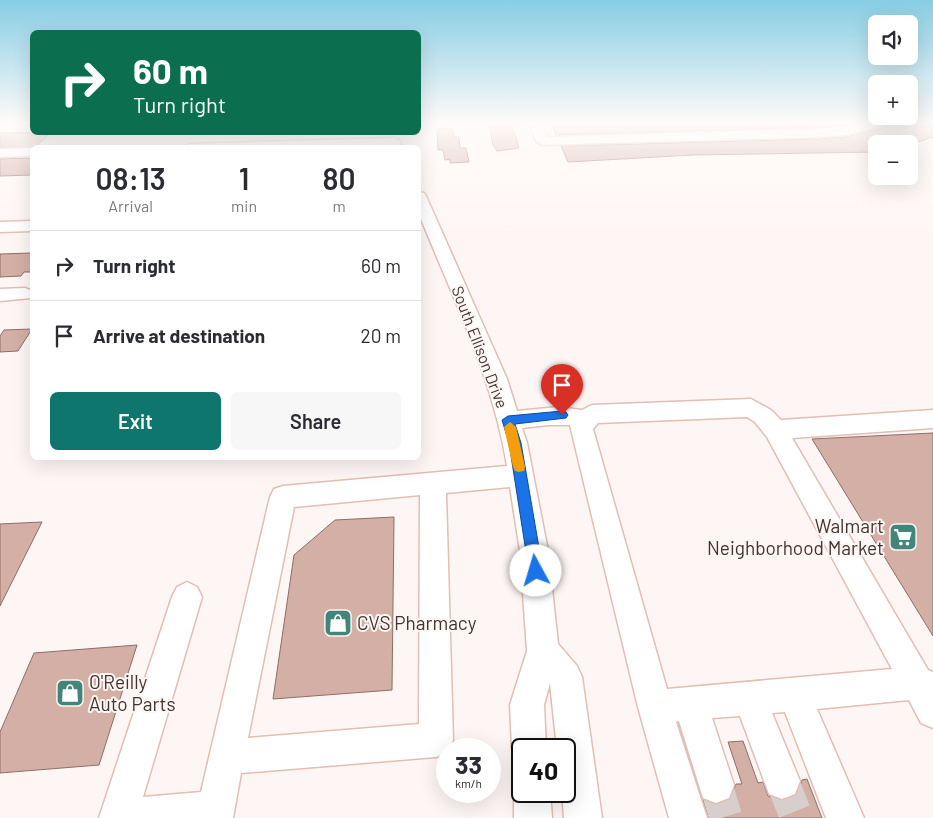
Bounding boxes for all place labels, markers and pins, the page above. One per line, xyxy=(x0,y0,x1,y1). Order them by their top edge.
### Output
pin xyxy=(541,364,583,415)
place label: Walmart Neighborhood Market xyxy=(707,514,884,559)
supermarket icon: Walmart Neighborhood Market xyxy=(888,522,918,552)
shop icon: CVS Pharmacy xyxy=(323,608,353,638)
place label: CVS Pharmacy xyxy=(357,611,477,634)
place label: O'Reilly Auto Parts xyxy=(89,670,176,715)
shop icon: O'Reilly Auto Parts xyxy=(55,678,85,708)

